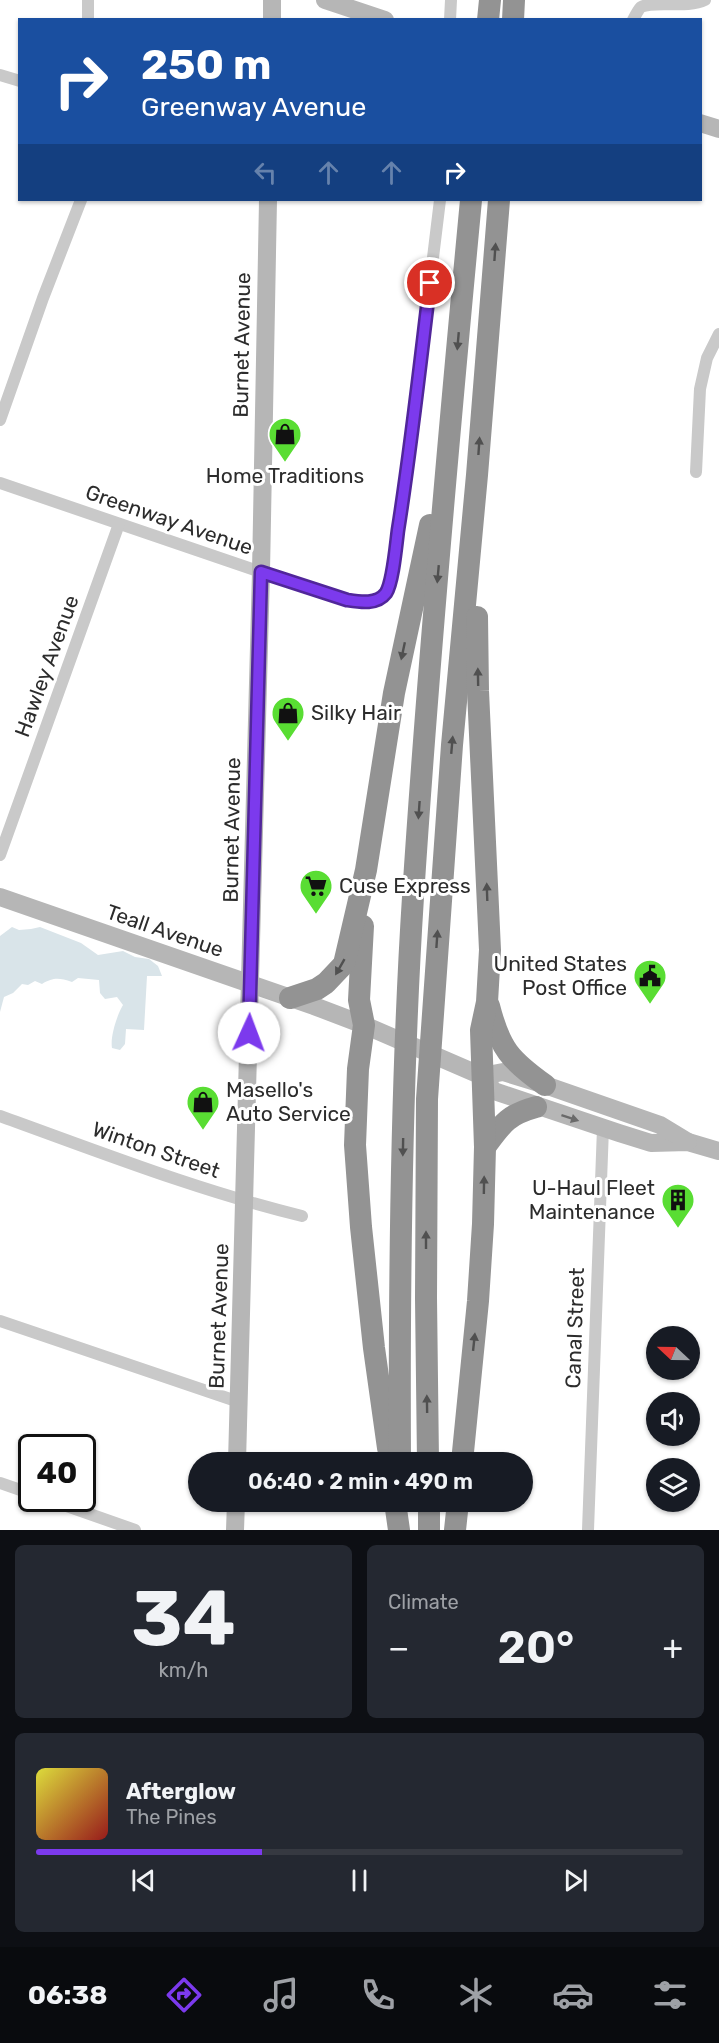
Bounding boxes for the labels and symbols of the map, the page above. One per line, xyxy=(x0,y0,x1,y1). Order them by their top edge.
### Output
one-way arrow xyxy=(490,242,499,261)
pin xyxy=(404,257,455,308)
street label: Burnet Avenue xyxy=(228,272,255,418)
one-way arrow xyxy=(453,332,463,351)
shop icon: Home Traditions xyxy=(267,416,303,463)
one-way arrow xyxy=(475,437,484,456)
place label: Home Traditions xyxy=(206,463,364,488)
street label: Greenway Avenue xyxy=(82,479,256,560)
one-way arrow xyxy=(433,565,443,584)
street label: Hawley Avenue xyxy=(9,592,84,740)
one-way arrow xyxy=(398,641,407,660)
one-way arrow xyxy=(473,667,482,686)
shop icon: Silky Hair xyxy=(270,695,306,742)
place label: Silky Hair xyxy=(311,700,401,725)
one-way arrow xyxy=(447,736,457,755)
street label: Burnet Avenue xyxy=(218,757,245,903)
one-way arrow xyxy=(414,801,424,820)
supermarket icon: Cuse Express xyxy=(298,868,334,915)
place label: Cuse Express xyxy=(339,873,471,898)
one-way arrow xyxy=(483,883,492,902)
street label: Teall Avenue xyxy=(103,899,227,962)
one-way arrow xyxy=(433,930,442,949)
place label: United States Post Office xyxy=(493,951,627,1000)
one-way arrow xyxy=(335,958,346,975)
public building icon: United States Post Office xyxy=(632,958,668,1005)
position arrow xyxy=(217,1001,281,1065)
place label: Masello's Auto Service xyxy=(226,1077,351,1126)
shop icon: Masello's Auto Service xyxy=(185,1084,221,1131)
one-way arrow xyxy=(561,1114,579,1123)
street label: Winton Street xyxy=(89,1116,223,1183)
one-way arrow xyxy=(398,1138,408,1157)
place label: U-Haul Fleet Maintenance xyxy=(529,1175,655,1224)
one-way arrow xyxy=(479,1176,488,1195)
building icon: U-Haul Fleet Maintenance xyxy=(660,1182,696,1229)
one-way arrow xyxy=(421,1230,431,1249)
street label: Burnet Avenue xyxy=(203,1243,234,1389)
street label: Canal Street xyxy=(560,1267,589,1389)
north arrow xyxy=(646,1326,700,1380)
one-way arrow xyxy=(469,1332,479,1351)
one-way arrow xyxy=(422,1395,432,1414)
speed limit sign: 40 xyxy=(18,1434,96,1512)

